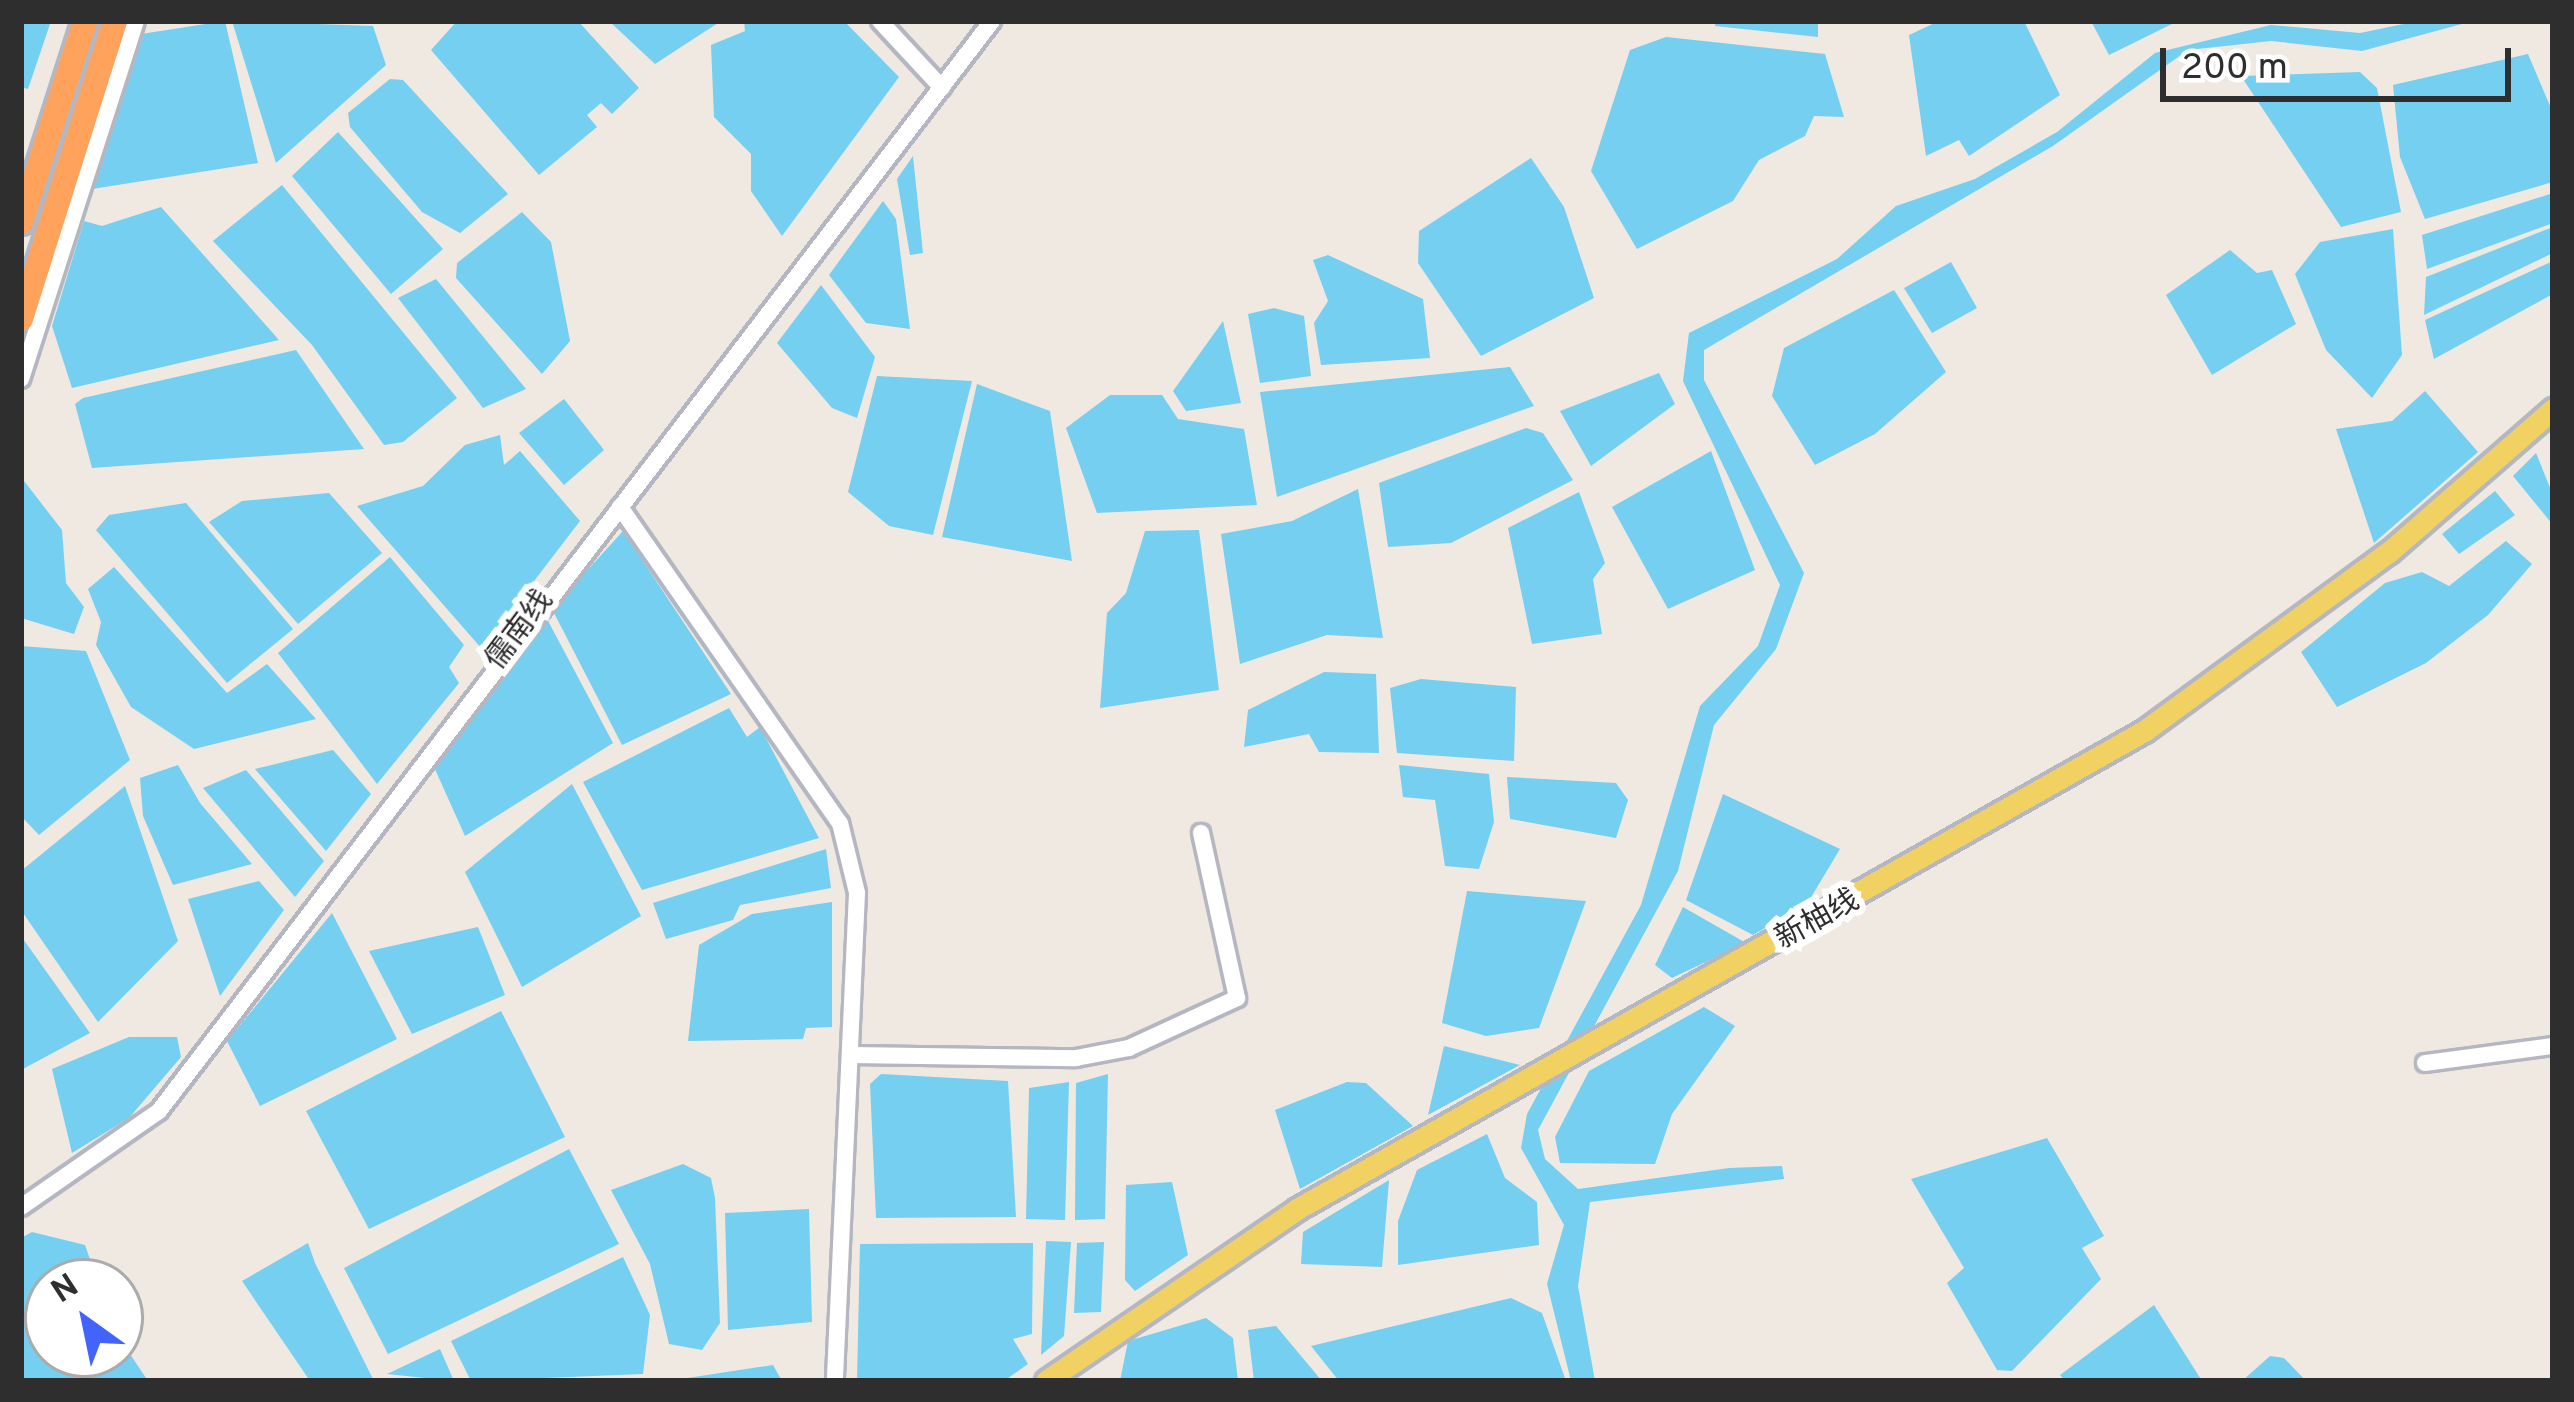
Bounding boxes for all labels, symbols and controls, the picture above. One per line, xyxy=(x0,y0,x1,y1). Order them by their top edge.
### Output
scale bar xyxy=(2166,24,2517,98)
text: 200 m xyxy=(2181,46,2288,92)
street label: 儒南线 xyxy=(480,584,562,678)
street label: 新柚线 xyxy=(1770,883,1866,959)
north arrow xyxy=(24,1258,144,1378)
text: N xyxy=(45,1266,87,1314)

